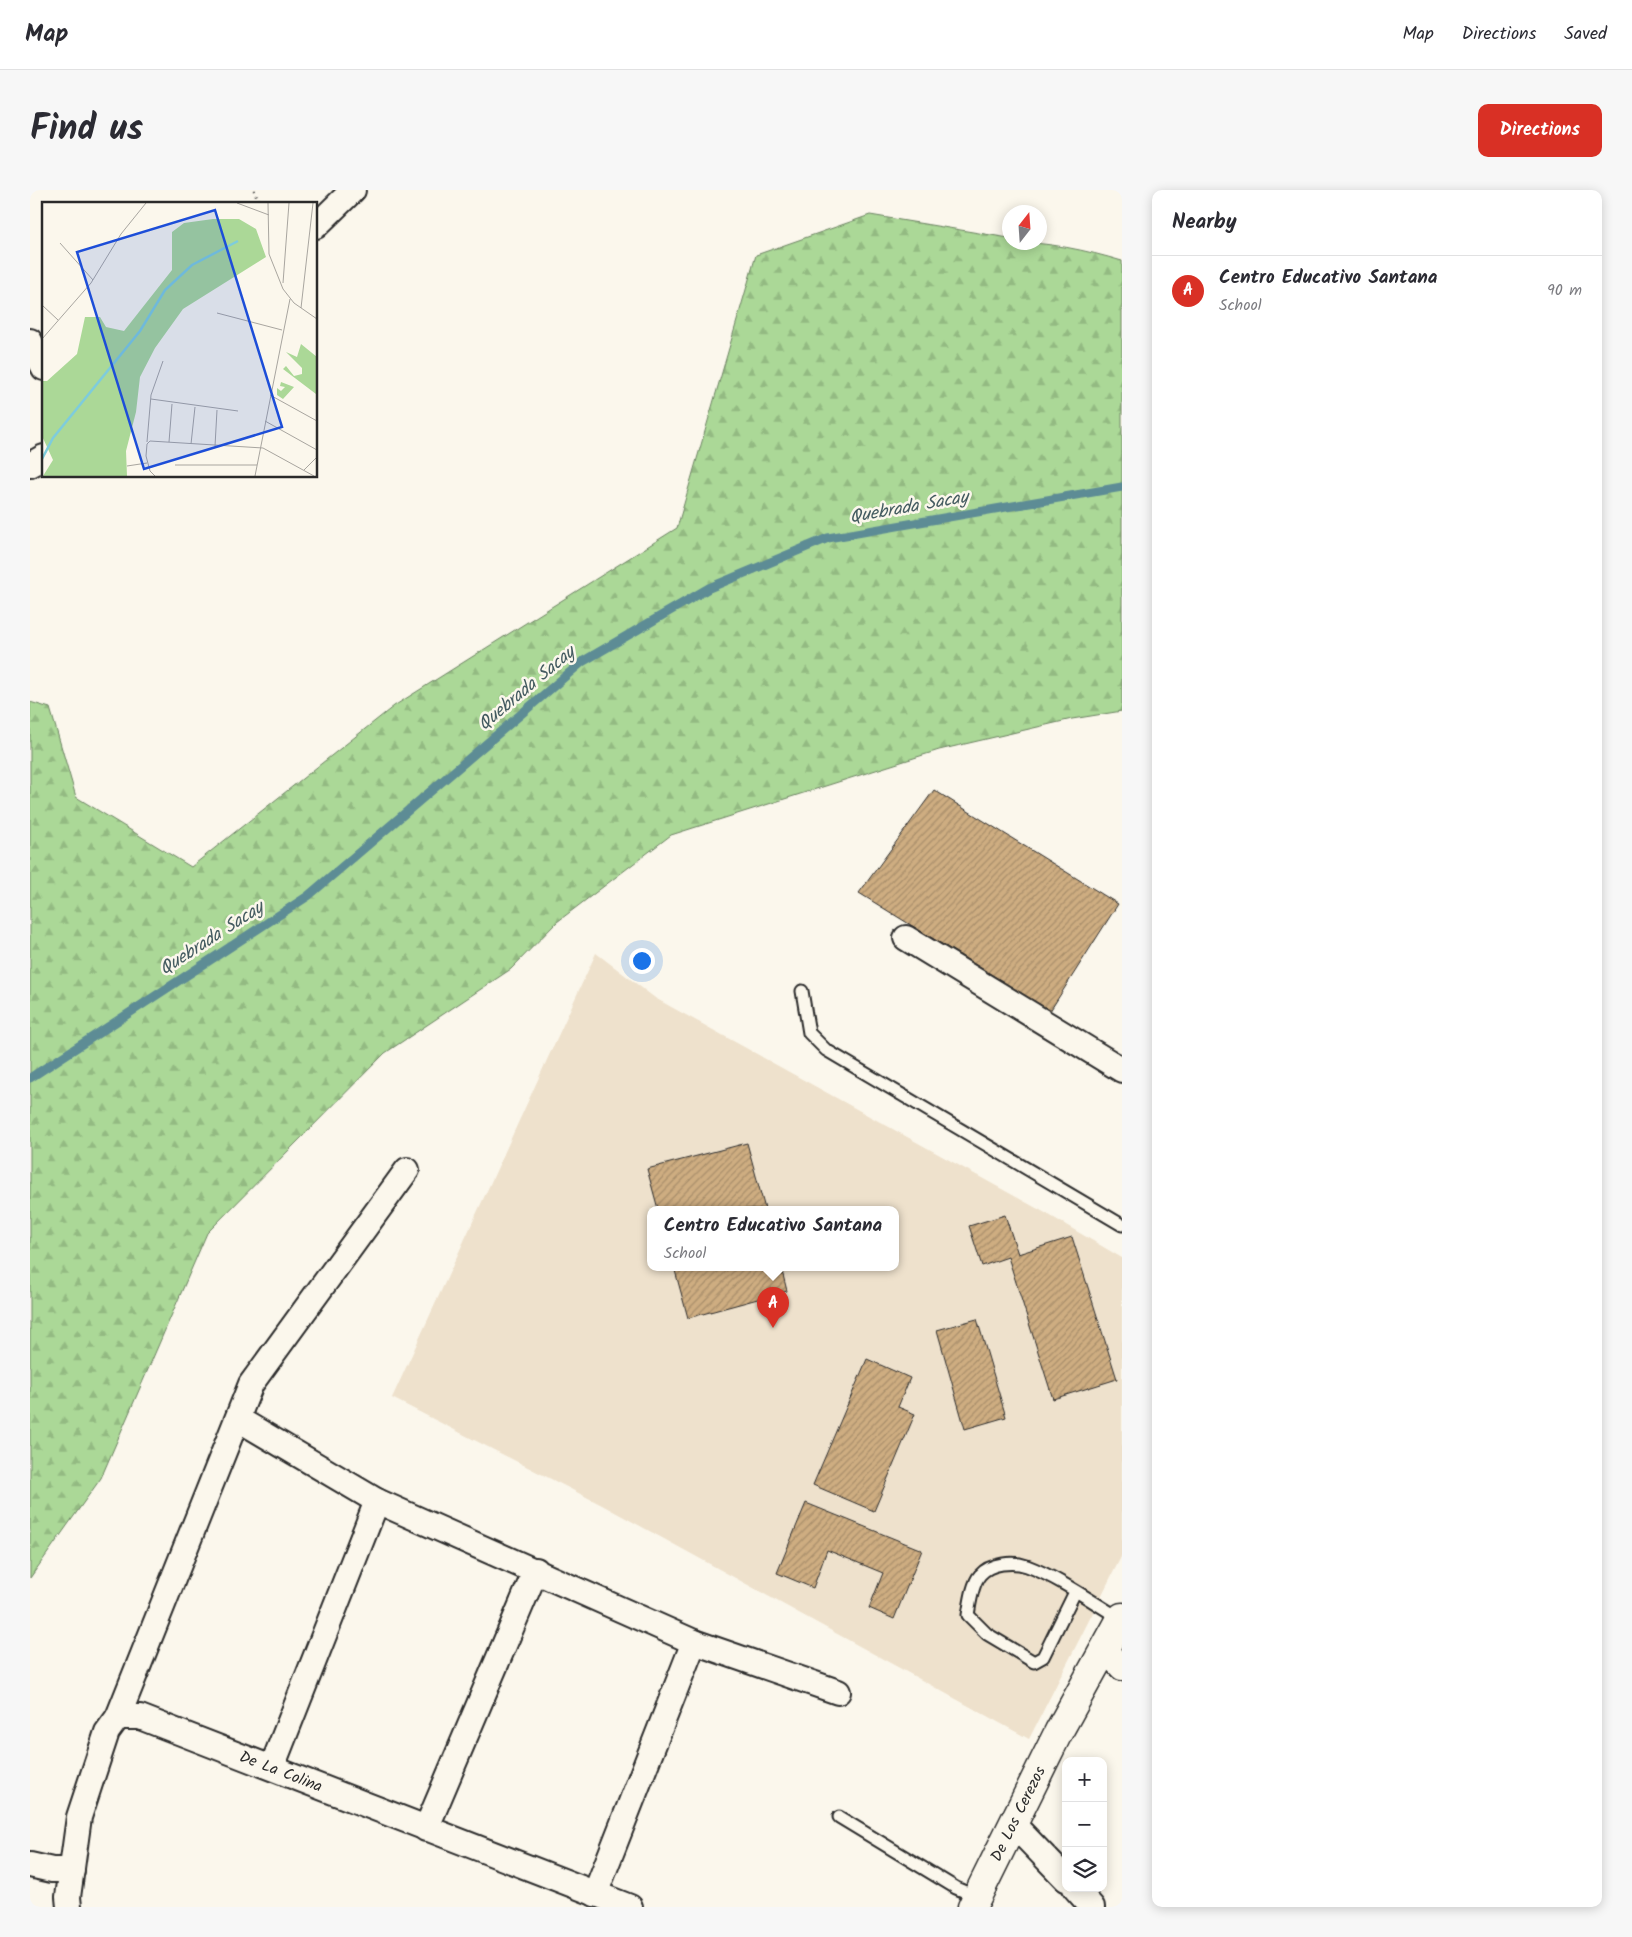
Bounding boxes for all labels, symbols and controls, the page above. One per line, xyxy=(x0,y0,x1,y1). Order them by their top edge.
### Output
text: Map xyxy=(25,15,68,54)
text: Map xyxy=(1402,20,1434,49)
text: Directions xyxy=(1462,20,1536,49)
text: Saved xyxy=(1564,20,1607,49)
text: Find us xyxy=(30,102,143,158)
button: Directions xyxy=(1478,104,1602,157)
inset map xyxy=(42,202,318,478)
north arrow xyxy=(1002,205,1047,250)
text: Nearby xyxy=(1172,206,1237,239)
text: Centro Educativo Santana xyxy=(1219,263,1438,293)
text: A xyxy=(1183,278,1193,303)
text: 90 m xyxy=(1547,278,1582,303)
text: School xyxy=(1219,293,1262,318)
water label: Quebrada Sacay xyxy=(848,483,973,533)
water label: Quebrada Sacay xyxy=(472,638,584,739)
water label: Quebrada Sacay xyxy=(154,893,272,984)
your location xyxy=(629,948,655,974)
popup xyxy=(647,1206,899,1271)
text: Centro Educativo Santana xyxy=(664,1211,882,1241)
text: School xyxy=(664,1241,706,1266)
pin: A xyxy=(757,1287,789,1328)
street label: De La Colina xyxy=(236,1744,326,1799)
map controls xyxy=(1062,1757,1107,1892)
button: + xyxy=(1062,1757,1107,1802)
street label: De Los Cerezos xyxy=(984,1762,1052,1866)
button: − xyxy=(1062,1802,1107,1847)
button: layers xyxy=(1062,1847,1107,1892)

